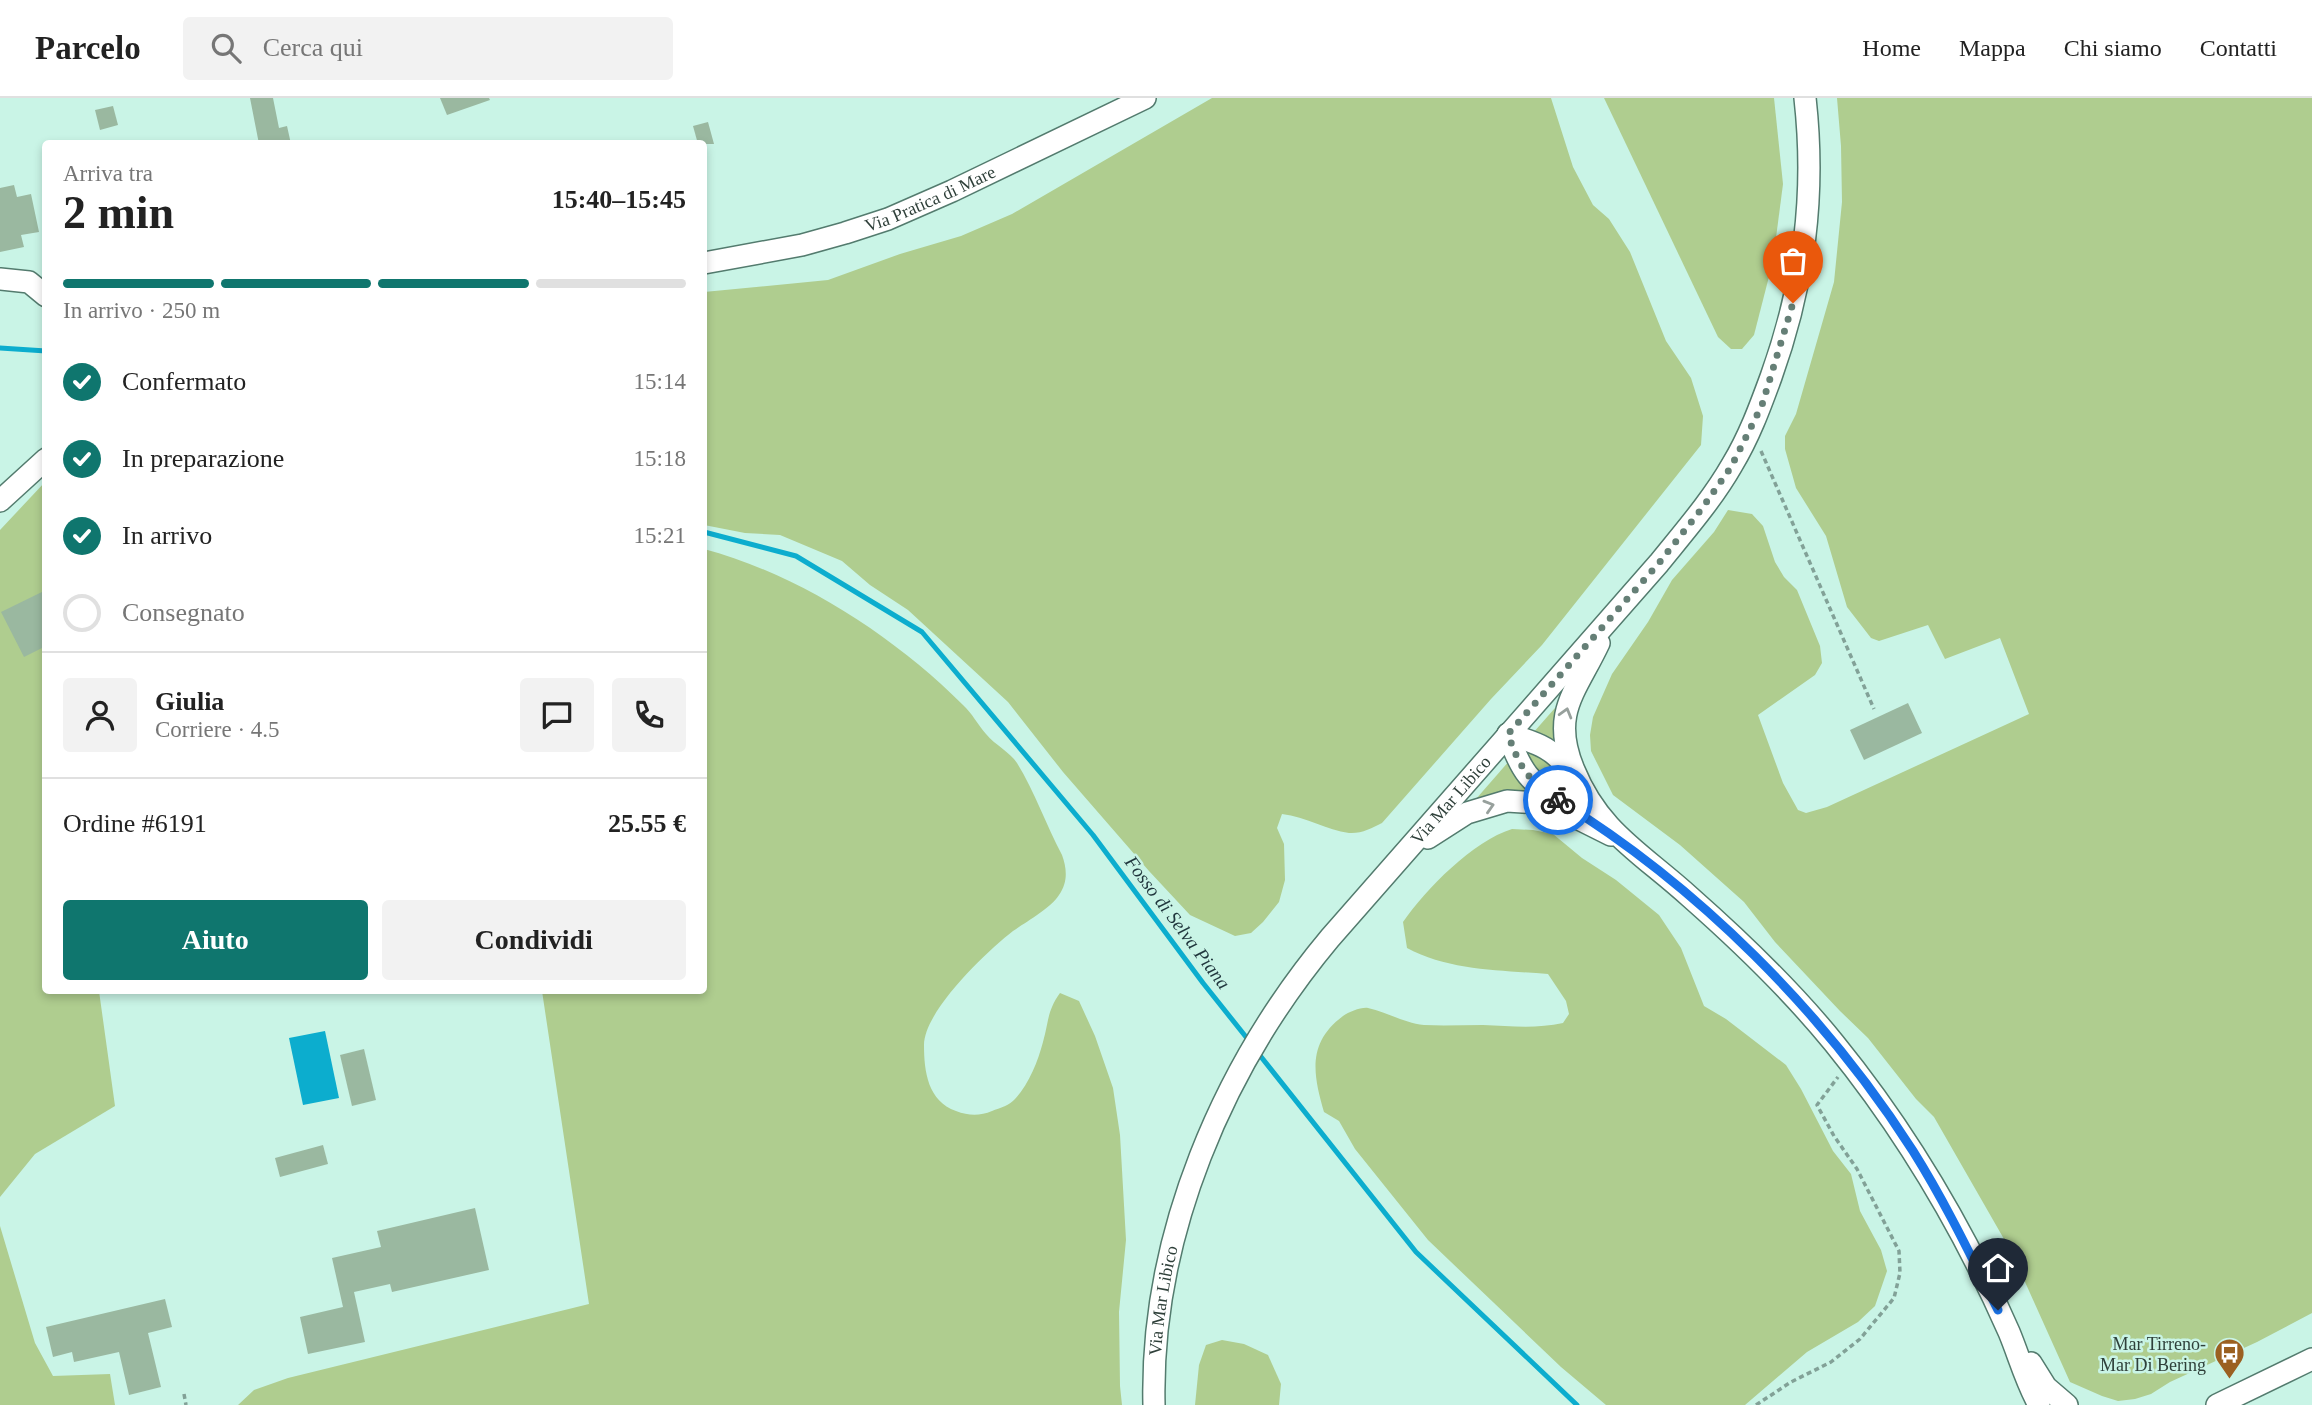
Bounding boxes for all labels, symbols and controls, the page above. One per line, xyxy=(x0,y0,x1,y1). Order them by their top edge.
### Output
search box xyxy=(183,17,673,80)
icon: search xyxy=(207,29,245,67)
text: Parcelo xyxy=(35,30,141,66)
text: Cerca qui xyxy=(263,33,363,62)
text: Home xyxy=(1862,35,1921,61)
text: Mappa xyxy=(1959,35,2026,61)
text: Chi siamo xyxy=(2064,35,2162,61)
text: Contatti xyxy=(2200,35,2277,61)
text: Arriva tra xyxy=(63,161,153,186)
street label: Via Pratica di Mare xyxy=(862,162,999,236)
text: 15:40–15:45 xyxy=(552,185,686,214)
text: 2 min xyxy=(63,187,174,238)
pin xyxy=(1763,231,1823,303)
icon: bag xyxy=(1774,242,1812,280)
text: In arrivo · 250 m xyxy=(63,298,220,323)
icon: check xyxy=(63,363,101,401)
text: Confermato xyxy=(122,367,246,396)
text: 15:14 xyxy=(634,369,686,394)
icon: check xyxy=(63,440,101,478)
text: In preparazione xyxy=(122,444,284,473)
text: 15:18 xyxy=(634,446,686,471)
icon: check xyxy=(63,517,101,555)
text: In arrivo xyxy=(122,521,212,550)
text: 15:21 xyxy=(634,523,686,548)
text: Consegnato xyxy=(122,598,245,627)
button: person xyxy=(63,678,137,752)
button: chat xyxy=(520,678,594,752)
button: phone xyxy=(612,678,686,752)
text: Giulia xyxy=(155,687,224,716)
one-way arrow xyxy=(1558,707,1573,719)
text: Corriere · 4.5 xyxy=(155,717,280,742)
street label: Via Mar Libico xyxy=(1407,752,1495,848)
courier xyxy=(1523,765,1593,835)
icon: bike xyxy=(1539,781,1577,819)
one-way arrow xyxy=(1483,799,1495,814)
text: Ordine #6191 xyxy=(63,809,207,838)
text: 25.55 € xyxy=(608,809,686,838)
water label: Fosso di Selva Piana xyxy=(1120,851,1234,993)
button: Aiuto xyxy=(63,900,368,980)
button: Condividi xyxy=(382,900,686,980)
pin xyxy=(1968,1238,2028,1310)
street label: Via Mar Libico xyxy=(1145,1244,1182,1356)
icon: home xyxy=(1979,1249,2017,1287)
place label: Mar Tirreno- Mar Di Bering xyxy=(2100,1334,2206,1375)
bus stop icon: Mar Tirreno- Mar Di Bering xyxy=(2212,1337,2246,1381)

